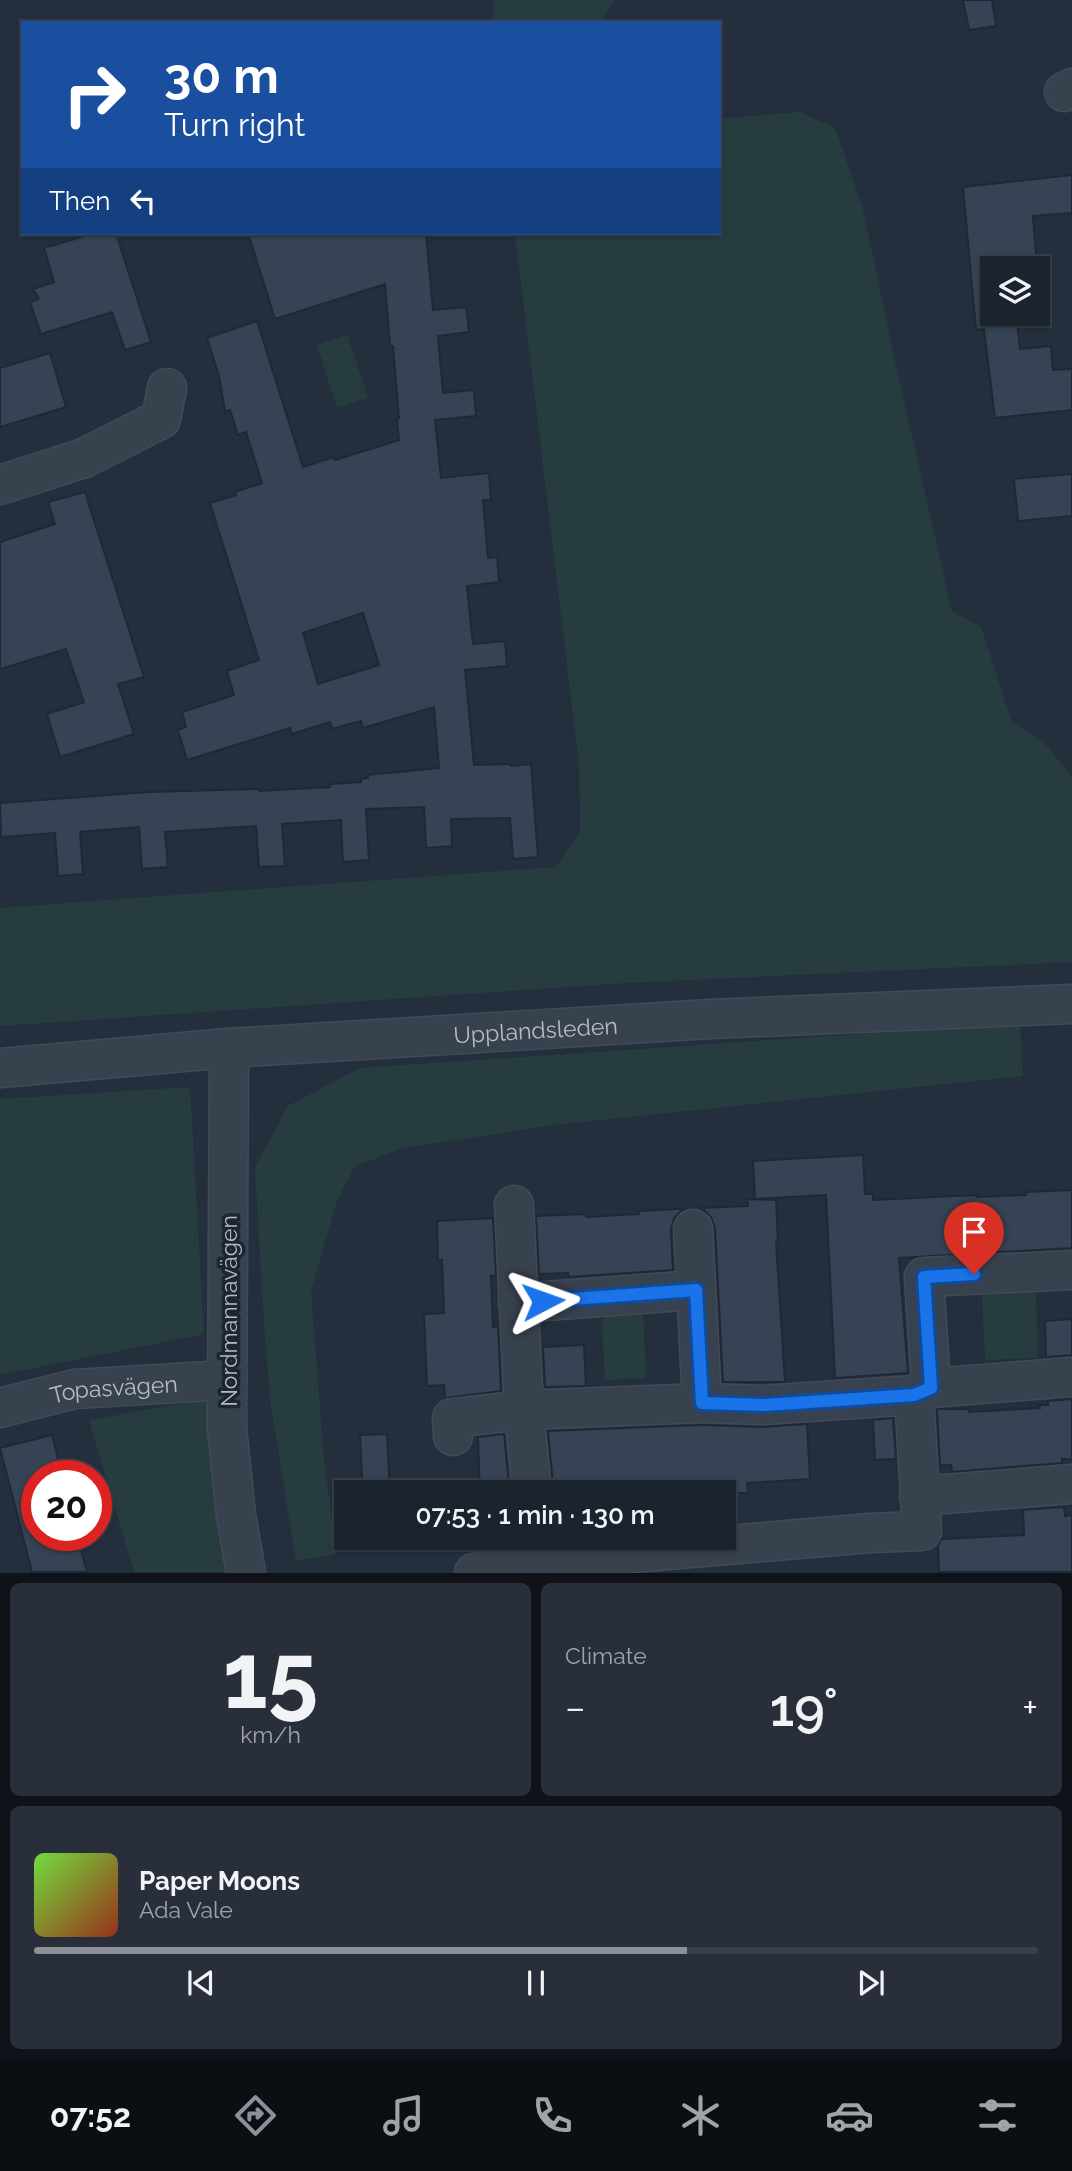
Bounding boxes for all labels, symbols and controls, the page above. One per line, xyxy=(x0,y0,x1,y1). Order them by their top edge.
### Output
text: 30 m xyxy=(164,47,279,104)
icon: right xyxy=(49,49,140,140)
text: Turn right xyxy=(164,106,305,143)
icon: left xyxy=(124,182,162,220)
text: Then xyxy=(49,186,110,216)
map controls xyxy=(980,256,1050,326)
button: layers xyxy=(980,256,1050,326)
street label: Upplandsleden xyxy=(453,1011,618,1048)
pin xyxy=(944,1202,1004,1274)
icon: arrive xyxy=(955,1213,993,1251)
street label: Nordmannavägen xyxy=(215,1215,242,1407)
position arrow xyxy=(506,1264,580,1338)
street label: Topasvägen xyxy=(47,1369,178,1408)
speed limit sign: 20 xyxy=(21,1460,112,1551)
text: 07:53 · 1 min · 130 m xyxy=(416,1500,654,1530)
text: 15 xyxy=(223,1622,318,1729)
text: Climate xyxy=(565,1642,647,1669)
text: 19° xyxy=(770,1677,838,1738)
text: − xyxy=(565,1685,585,1730)
text: + xyxy=(1022,1685,1038,1730)
text: km/h xyxy=(240,1721,301,1748)
text: Paper Moons xyxy=(139,1866,300,1896)
text: Ada Vale xyxy=(139,1896,233,1923)
icon: previous xyxy=(182,1964,220,2002)
icon: pause xyxy=(517,1964,555,2002)
icon: next xyxy=(852,1964,890,2002)
icon: directions xyxy=(231,2091,280,2140)
icon: music xyxy=(379,2091,428,2140)
icon: phone xyxy=(528,2091,577,2140)
icon: climate xyxy=(676,2091,725,2140)
icon: car xyxy=(825,2091,874,2140)
icon: filters xyxy=(973,2091,1022,2140)
text: 07:52 xyxy=(50,2097,131,2134)

